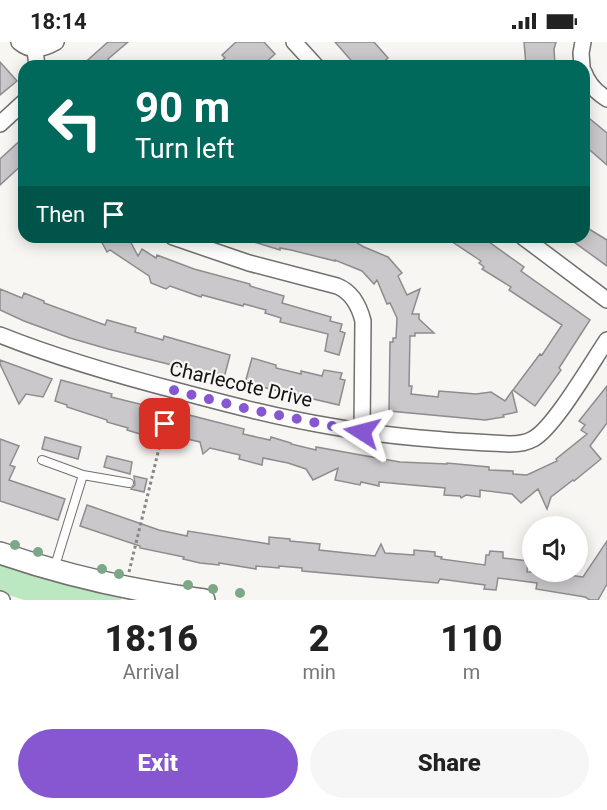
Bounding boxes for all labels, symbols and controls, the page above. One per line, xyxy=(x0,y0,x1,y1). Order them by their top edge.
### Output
text: 18:14 xyxy=(30,9,87,34)
text: 90 m xyxy=(135,83,230,132)
icon: left xyxy=(36,84,114,162)
text: Turn left xyxy=(135,133,235,165)
icon: arrive xyxy=(97,198,130,231)
text: Then xyxy=(36,202,85,227)
street label: Charlecote Drive xyxy=(167,356,315,412)
pin xyxy=(139,398,190,449)
position arrow xyxy=(330,400,394,464)
icon: arrive xyxy=(148,407,181,440)
map controls xyxy=(522,516,588,582)
button: sound xyxy=(522,516,588,582)
text: 18:16 xyxy=(104,618,198,660)
text: 2 xyxy=(309,618,330,660)
text: 110 xyxy=(440,618,503,660)
text: Arrival xyxy=(123,660,180,684)
text: min xyxy=(302,660,336,684)
text: m xyxy=(463,660,480,684)
button: Exit xyxy=(18,729,298,798)
button: Share xyxy=(310,729,589,798)

